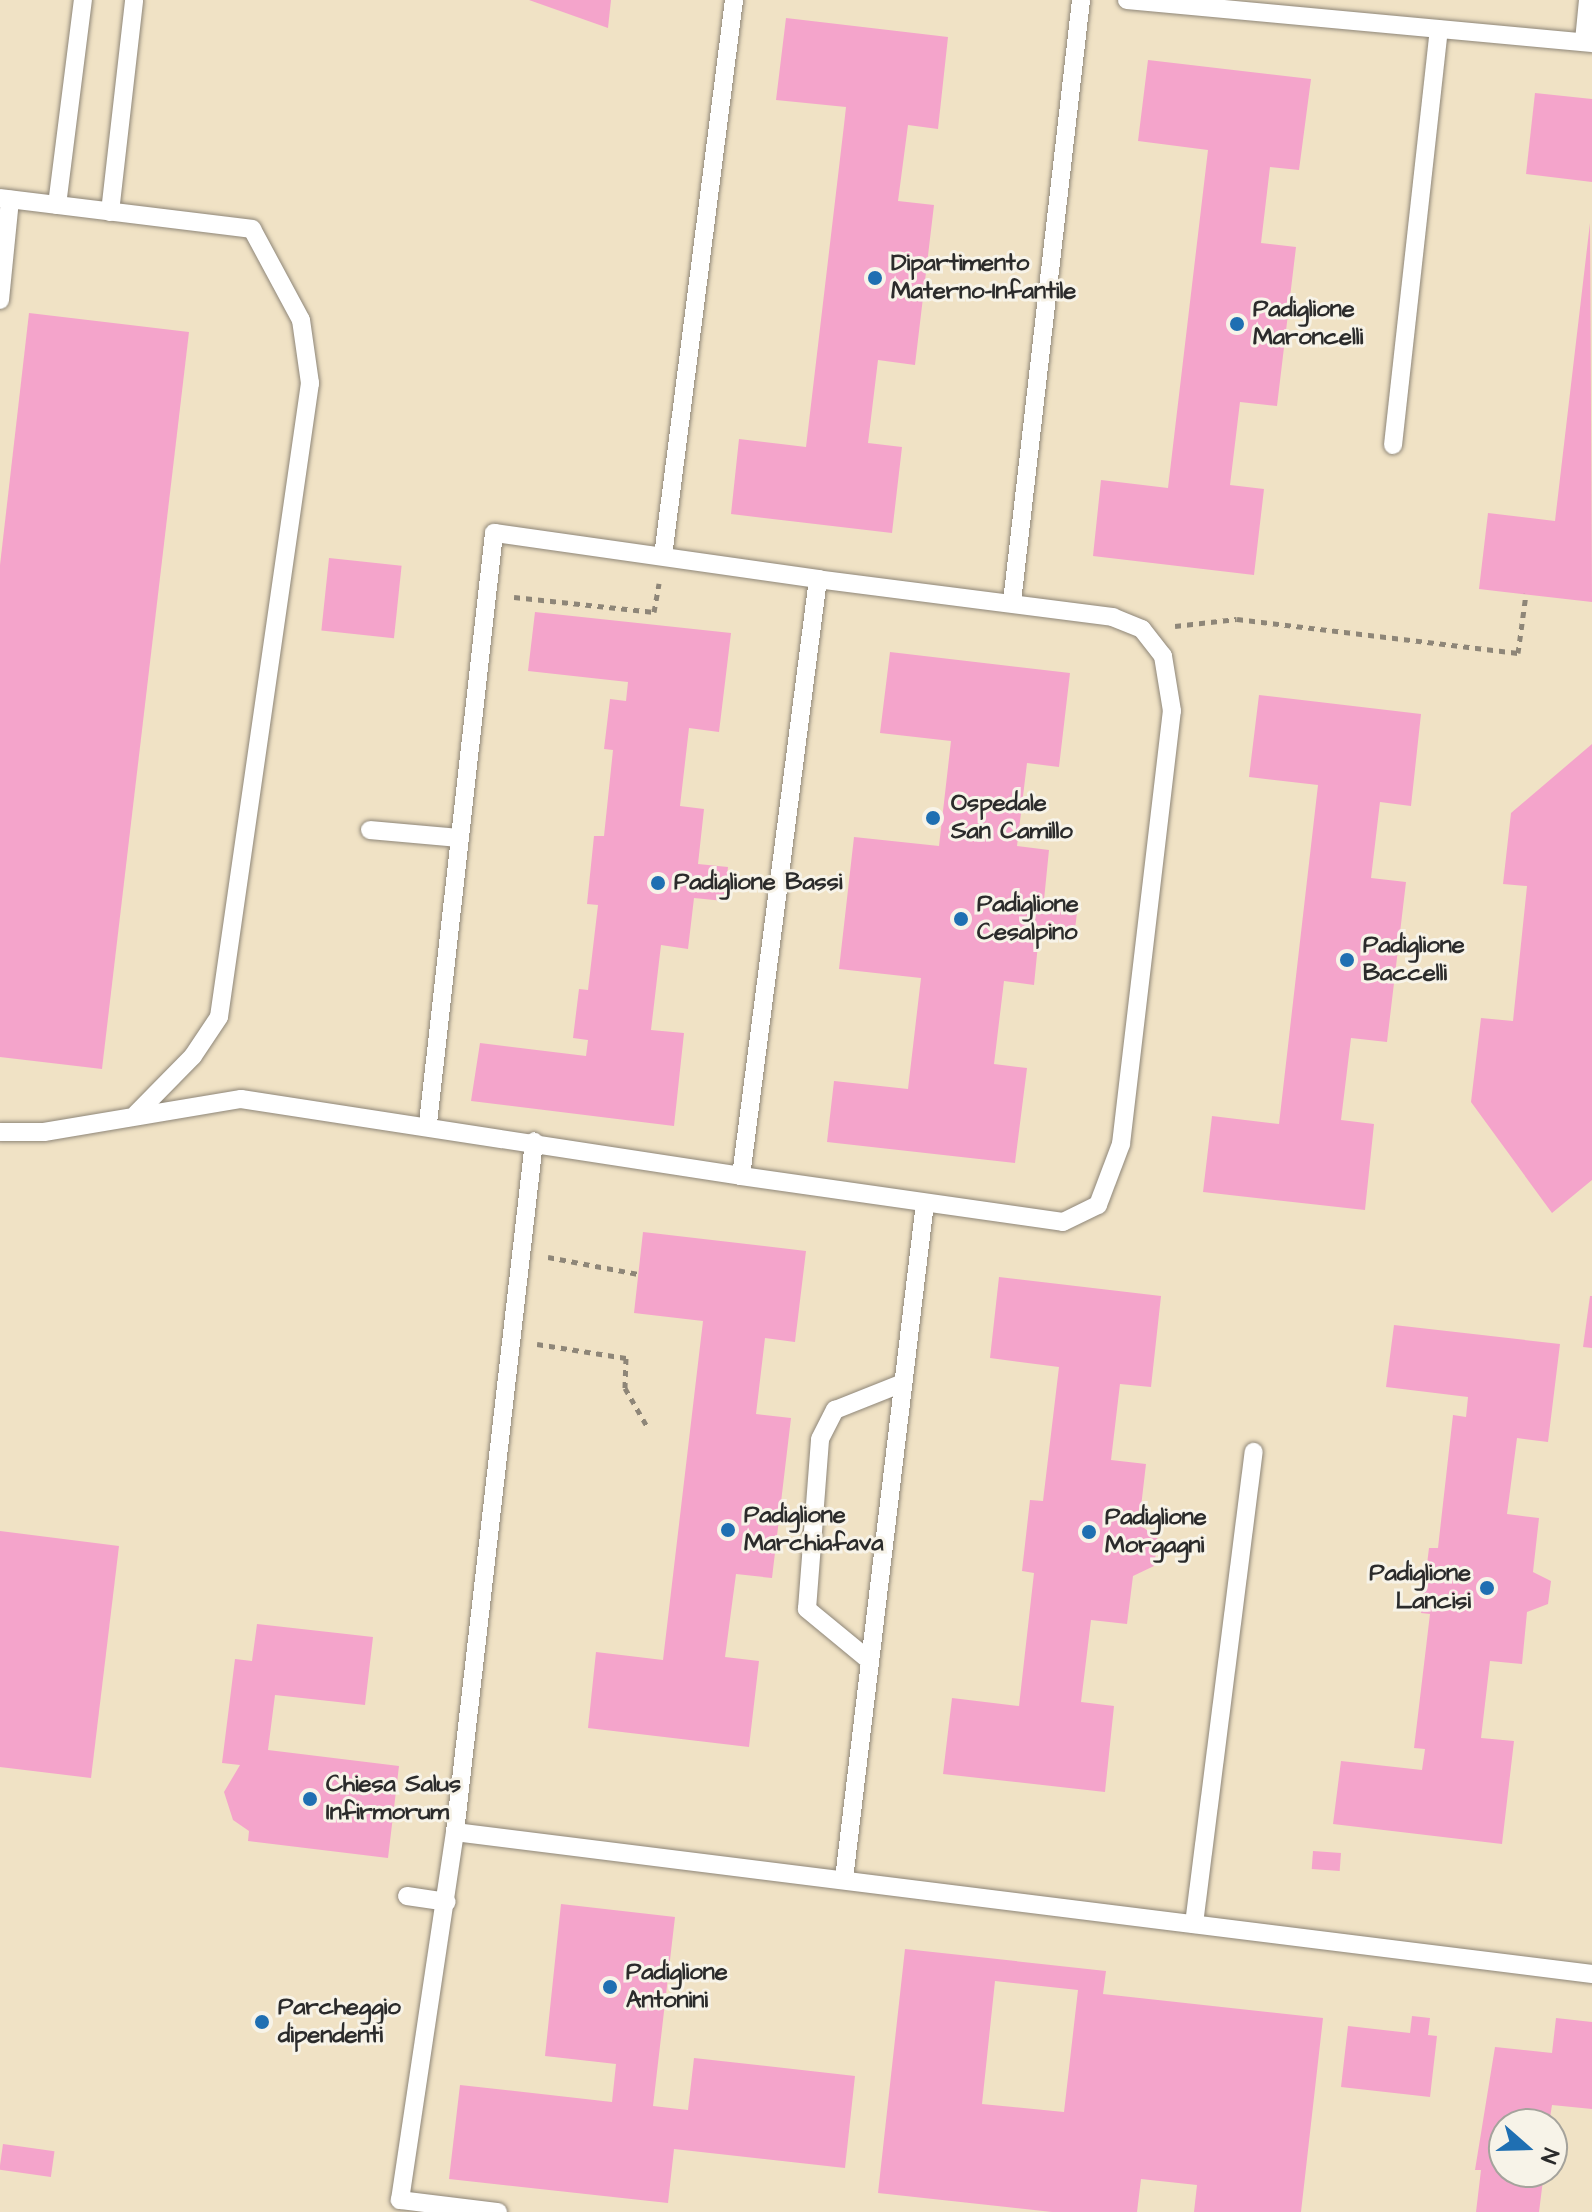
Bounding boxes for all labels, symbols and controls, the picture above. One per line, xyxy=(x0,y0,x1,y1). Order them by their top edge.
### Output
place label: Dipartimento Materno-Infantile xyxy=(891,250,1076,306)
marker: Dipartimento Materno-Infantile xyxy=(866,269,884,287)
place label: Padiglione Maroncelli xyxy=(1253,296,1363,352)
marker: Padiglione Maroncelli xyxy=(1228,315,1246,333)
place label: Ospedale San Camillo xyxy=(951,790,1073,846)
marker: Ospedale San Camillo xyxy=(922,807,944,829)
place label: Padiglione Bassi xyxy=(674,869,842,897)
marker: Padiglione Bassi xyxy=(649,874,667,892)
place label: Padiglione Cesalpino xyxy=(977,891,1079,947)
marker: Padiglione Cesalpino xyxy=(952,910,970,928)
place label: Padiglione Baccelli xyxy=(1363,932,1465,988)
marker: Padiglione Baccelli xyxy=(1338,951,1356,969)
place label: Padiglione Marchiafava xyxy=(744,1502,883,1558)
place label: Padiglione Morgagni xyxy=(1105,1504,1207,1560)
marker: Padiglione Marchiafava xyxy=(719,1521,737,1539)
marker: Padiglione Morgagni xyxy=(1080,1523,1098,1541)
place label: Padiglione Lancisi xyxy=(1369,1560,1471,1616)
marker: Padiglione Lancisi xyxy=(1478,1579,1496,1597)
place label: Chiesa Salus Infirmorum xyxy=(326,1771,461,1827)
marker: Chiesa Salus Infirmorum xyxy=(301,1790,319,1808)
place label: Padiglione Antonini xyxy=(626,1959,728,2015)
marker: Padiglione Antonini xyxy=(601,1978,619,1996)
place label: Parcheggio dipendenti xyxy=(278,1994,401,2050)
marker: Parcheggio dipendenti xyxy=(253,2013,271,2031)
north arrow xyxy=(1488,2108,1568,2188)
text: N xyxy=(1532,2144,1566,2167)

